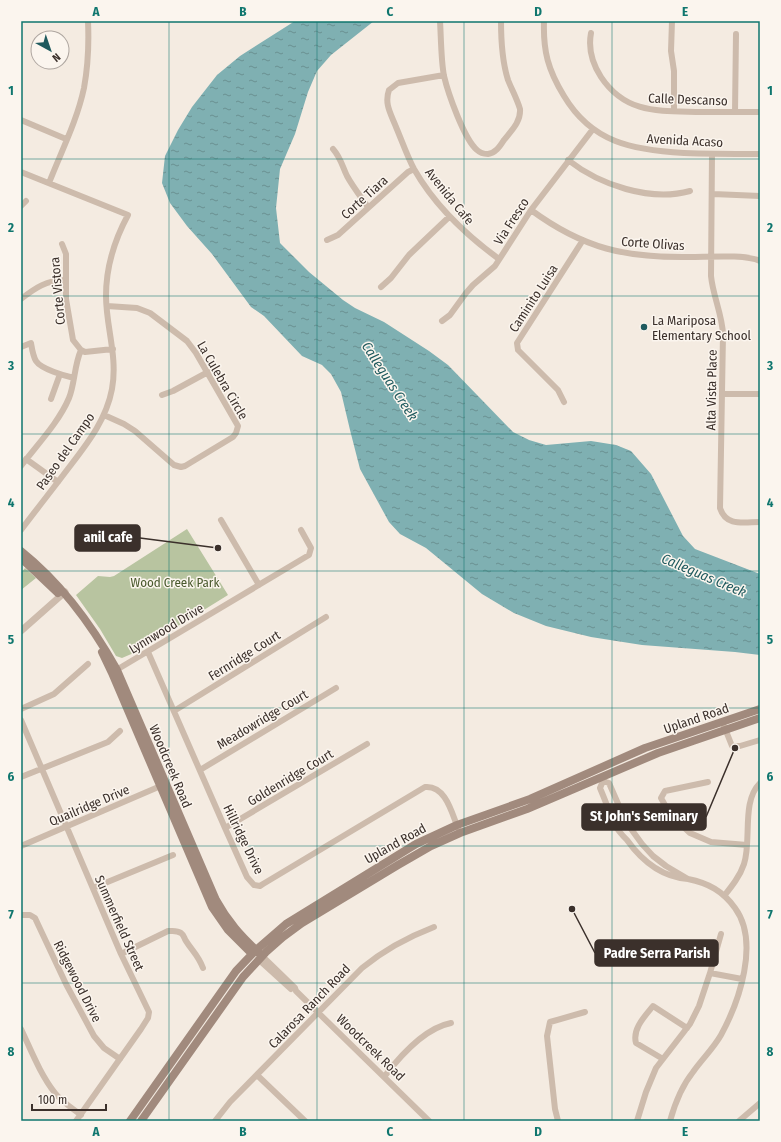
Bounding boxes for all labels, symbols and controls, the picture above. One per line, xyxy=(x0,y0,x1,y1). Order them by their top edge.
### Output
text: A xyxy=(91,4,100,19)
text: B xyxy=(239,4,247,19)
text: C xyxy=(387,4,394,19)
text: D xyxy=(534,4,542,19)
text: E xyxy=(682,4,688,19)
north arrow xyxy=(30,30,70,70)
text: N xyxy=(49,50,63,64)
text: 1 xyxy=(8,83,14,98)
text: 1 xyxy=(767,83,773,98)
street label: Calle Descanso xyxy=(648,91,728,108)
street label: Avenida Acaso xyxy=(646,131,724,150)
street label: Avenida Cafe xyxy=(422,165,477,228)
street label: Corte Tiara xyxy=(338,173,391,222)
street label: Via Fresco xyxy=(491,195,532,248)
text: 2 xyxy=(7,220,14,235)
text: 2 xyxy=(766,220,773,235)
street label: Corte Olivas xyxy=(621,234,686,253)
street label: Corte Vistora xyxy=(47,256,68,326)
street label: Caminito Luisa xyxy=(506,262,561,335)
place label: La Mariposa Elementary School xyxy=(652,313,752,343)
marker: La Mariposa Elementary School xyxy=(639,322,649,332)
street label: La Culebra Circle xyxy=(194,338,251,422)
water label: Calleguas Creek xyxy=(358,339,421,424)
street label: Alta Vista Place xyxy=(703,349,720,431)
text: 3 xyxy=(7,358,14,373)
text: 3 xyxy=(766,358,773,373)
street label: Paseo del Campo xyxy=(33,410,98,493)
text: 4 xyxy=(8,495,15,510)
text: 4 xyxy=(767,495,774,510)
callout: anil cafe xyxy=(75,525,140,551)
text: anil cafe xyxy=(83,529,133,546)
water label: Calleguas Creek xyxy=(659,550,749,601)
park label: Wood Creek Park xyxy=(131,575,220,590)
street label: Lynnwood Drive xyxy=(126,600,206,657)
street label: Fernridge Court xyxy=(206,627,284,684)
text: 5 xyxy=(8,632,14,647)
text: 5 xyxy=(767,632,773,647)
street label: Meadowridge Court xyxy=(214,686,311,752)
street label: Upland Road xyxy=(662,700,731,737)
street label: Woodcreek Road xyxy=(146,722,195,810)
street label: Goldenridge Court xyxy=(245,746,336,809)
text: 6 xyxy=(8,769,15,784)
text: 6 xyxy=(767,769,774,784)
street label: Quailridge Drive xyxy=(47,782,132,829)
street label: Hillridge Drive xyxy=(220,802,267,877)
callout: St John's Seminary xyxy=(582,804,706,830)
text: St John's Seminary xyxy=(590,808,698,825)
street label: Upland Road xyxy=(362,820,429,867)
street label: Summerfield Street xyxy=(92,873,148,974)
text: 7 xyxy=(8,907,14,922)
text: 7 xyxy=(767,907,773,922)
street label: Ridgewood Drive xyxy=(51,938,105,1024)
callout: Padre Serra Parish xyxy=(595,940,718,966)
text: Padre Serra Parish xyxy=(604,945,710,962)
street label: Calarosa Ranch Road xyxy=(265,961,353,1051)
street label: Woodcreek Road xyxy=(333,1011,408,1084)
text: 8 xyxy=(8,1044,15,1059)
text: 8 xyxy=(767,1044,774,1059)
scale bar xyxy=(32,1086,106,1112)
text: 100 m xyxy=(38,1093,67,1107)
text: A xyxy=(91,1124,100,1139)
text: B xyxy=(239,1124,247,1139)
text: C xyxy=(387,1124,394,1139)
text: D xyxy=(534,1124,542,1139)
text: E xyxy=(682,1124,688,1139)

